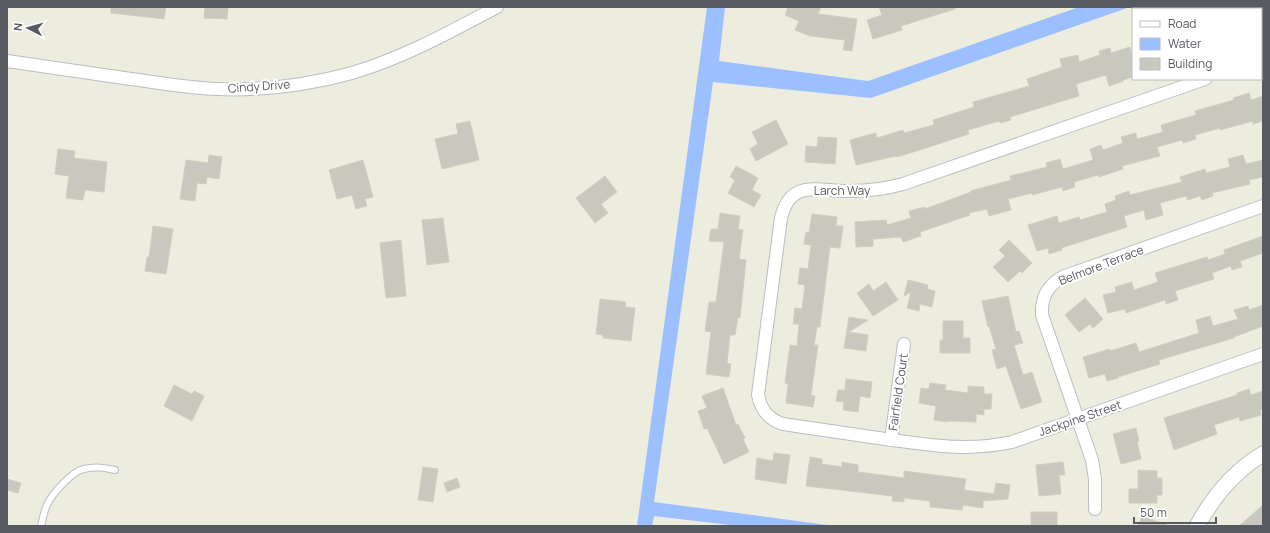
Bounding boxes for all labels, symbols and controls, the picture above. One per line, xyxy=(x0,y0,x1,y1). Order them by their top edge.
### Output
north arrow xyxy=(8,8,48,48)
legend xyxy=(1132,8,1262,80)
text: Road xyxy=(1168,15,1196,32)
text: N xyxy=(10,22,25,32)
text: Water xyxy=(1168,35,1202,52)
text: Building xyxy=(1168,55,1212,72)
street label: Cindy Drive xyxy=(227,75,291,97)
street label: Larch Way xyxy=(814,182,871,199)
street label: Belmore Terrace xyxy=(1056,241,1146,289)
street label: Fairfield Court xyxy=(884,352,912,432)
street label: Jackpine Street xyxy=(1036,396,1124,440)
scale bar xyxy=(1134,499,1216,525)
text: 50 m xyxy=(1140,504,1167,521)

